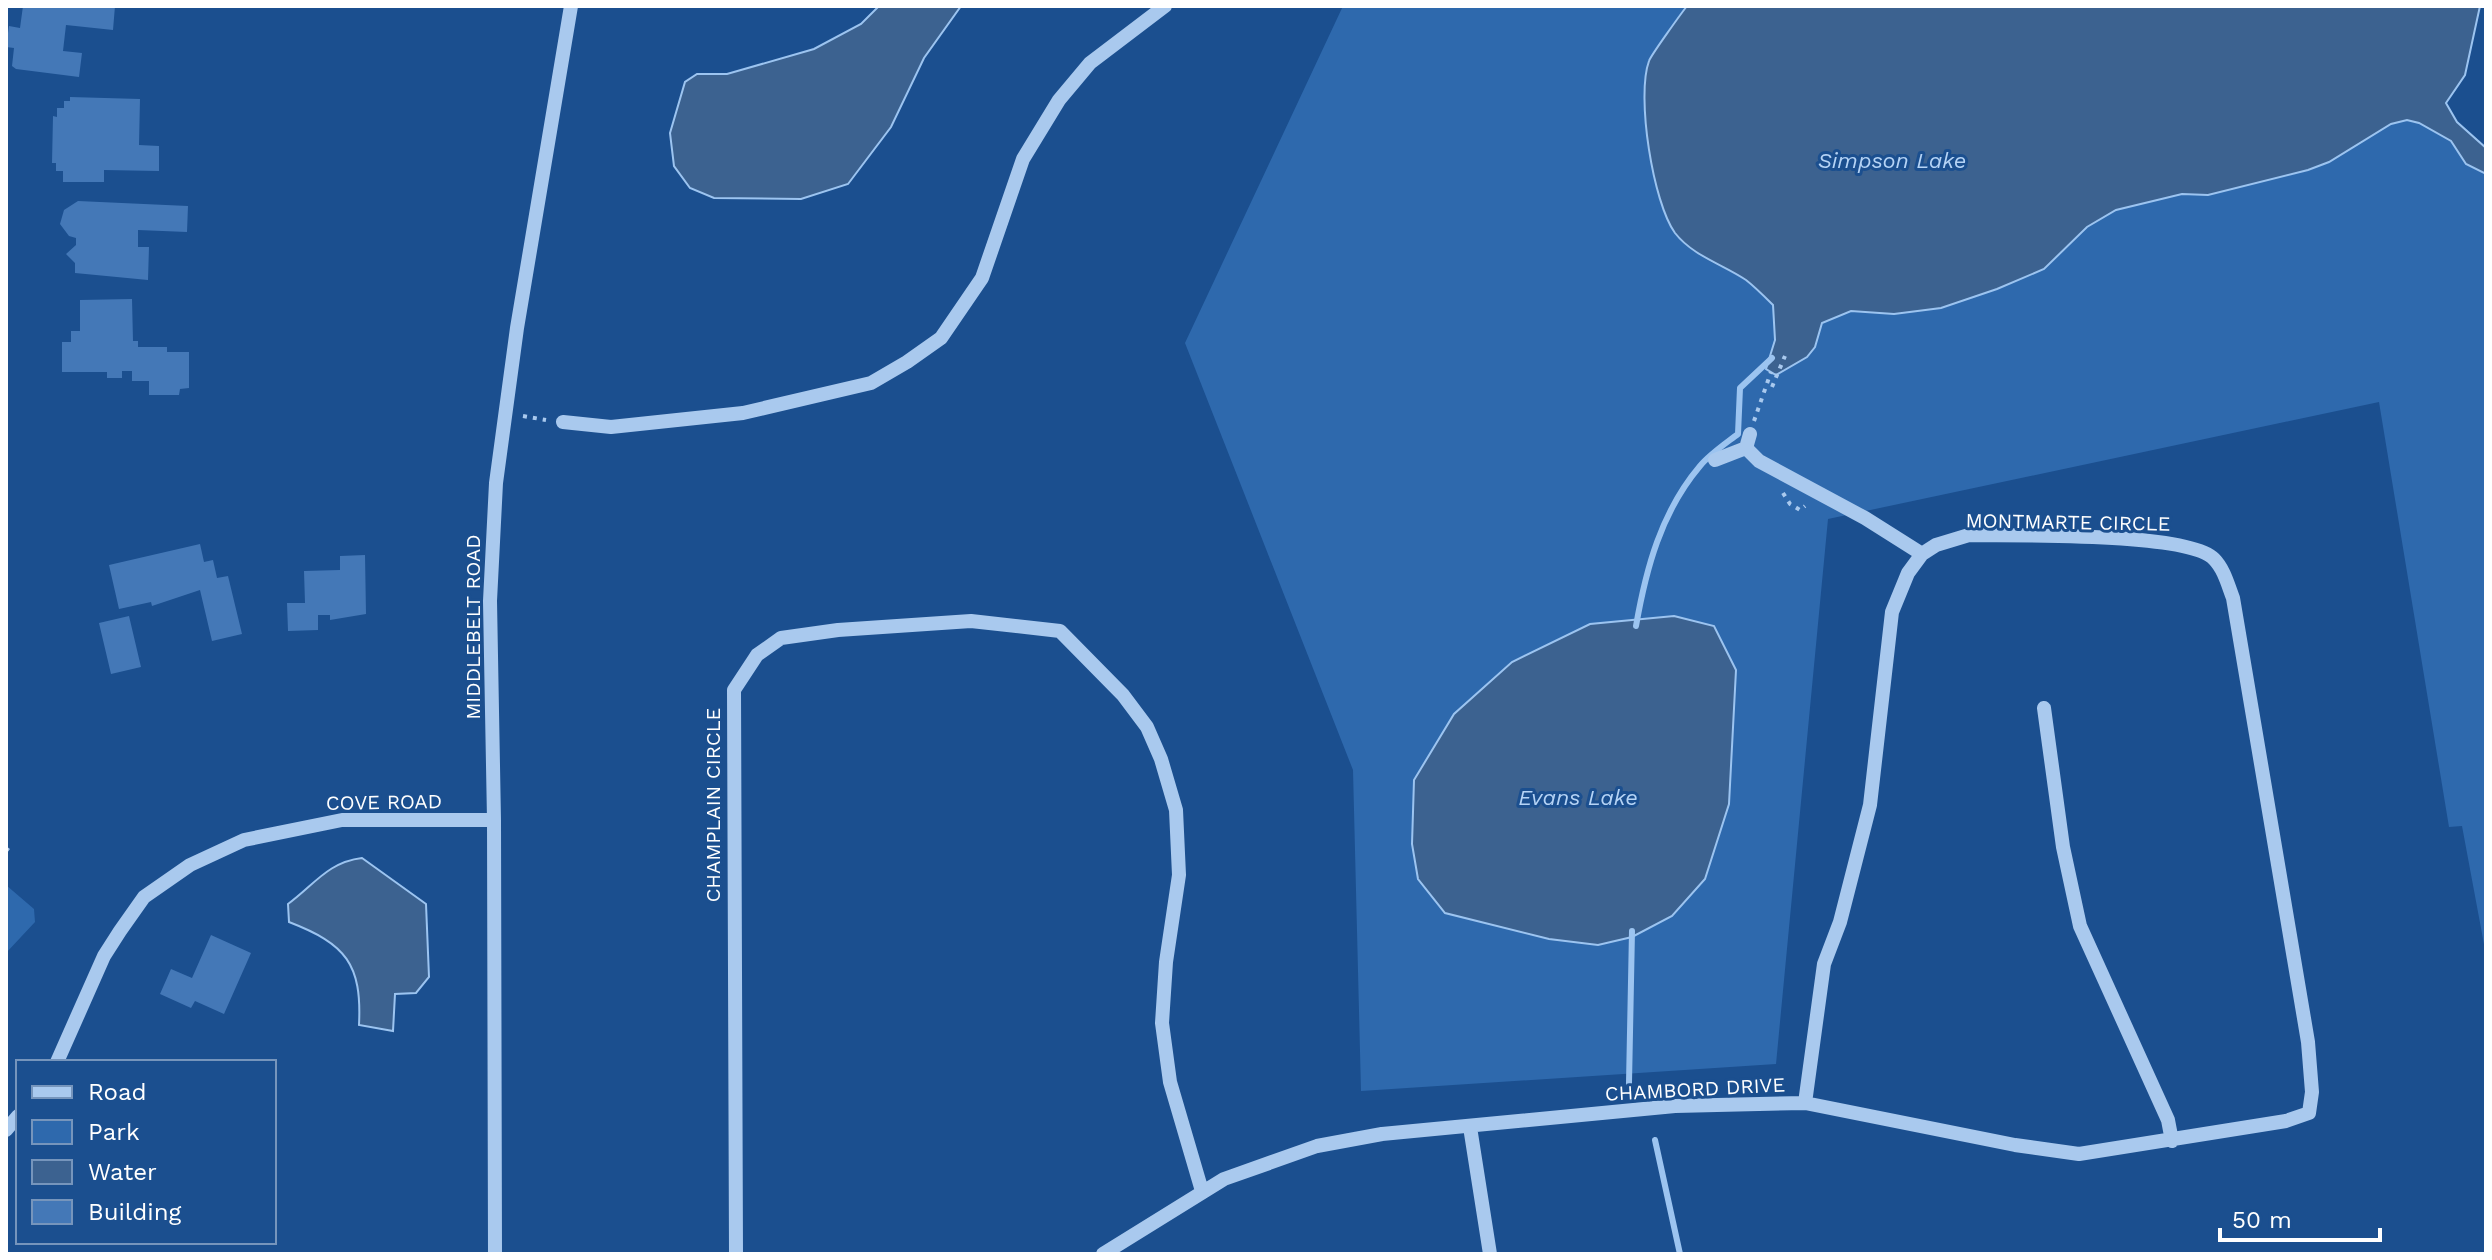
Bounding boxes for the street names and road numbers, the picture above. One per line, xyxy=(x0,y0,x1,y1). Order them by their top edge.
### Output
street label: MONTMARTE CIRCLE xyxy=(1965,508,2171,536)
street label: MIDDLEBELT ROAD xyxy=(461,534,485,720)
street label: CHAMPLAIN CIRCLE xyxy=(701,708,725,902)
street label: COVE ROAD xyxy=(326,789,442,815)
street label: CHAMBORD DRIVE xyxy=(1604,1072,1786,1106)

